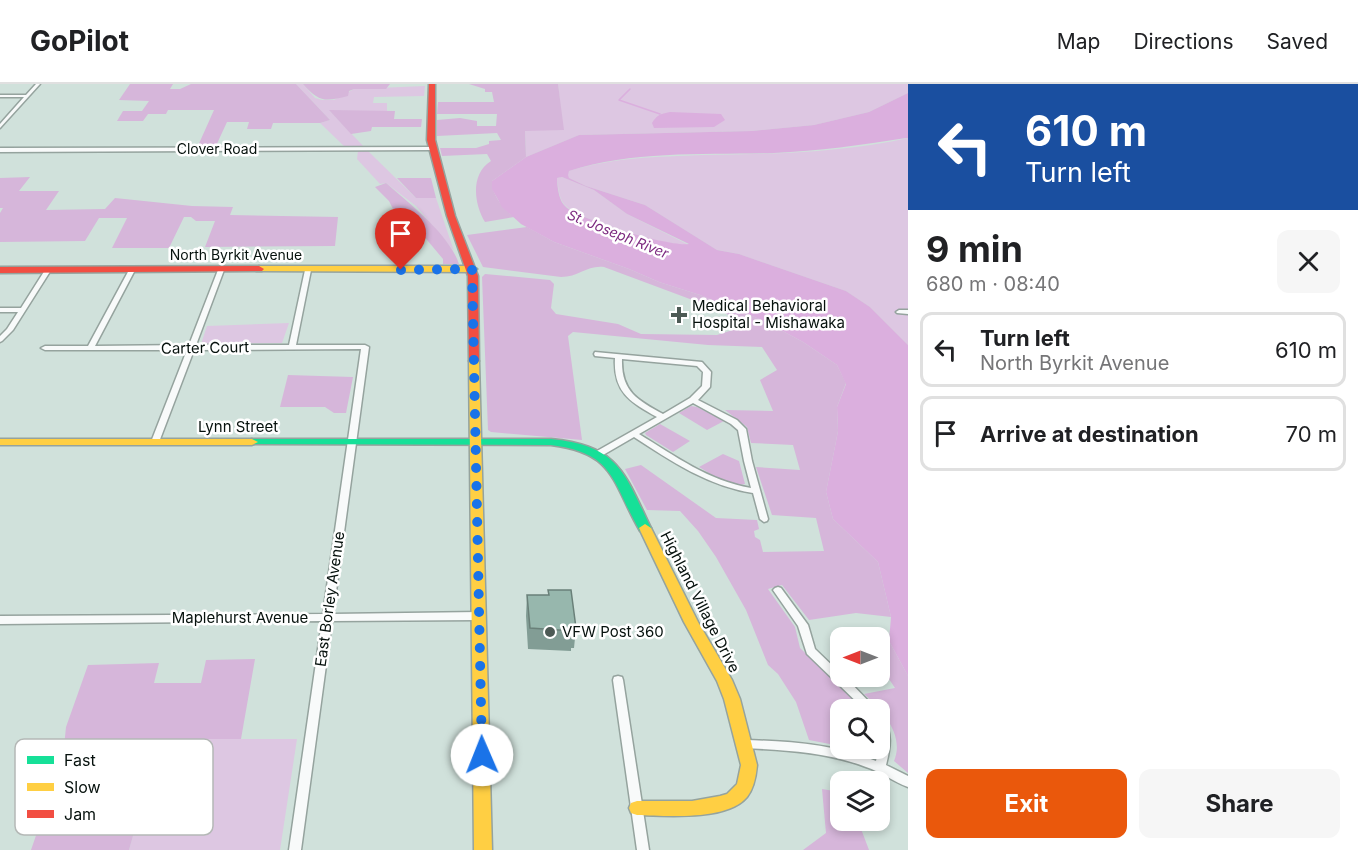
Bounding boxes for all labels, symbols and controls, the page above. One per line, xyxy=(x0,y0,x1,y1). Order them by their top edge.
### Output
text: GoPilot xyxy=(30,24,129,58)
text: Map xyxy=(1057,29,1100,54)
text: Directions xyxy=(1133,29,1234,54)
text: Saved xyxy=(1267,29,1328,54)
text: 610 m xyxy=(1025,105,1147,156)
icon: left xyxy=(926,108,1004,186)
street label: Clover Road xyxy=(177,140,257,157)
text: Turn left xyxy=(1025,156,1131,189)
water label: St. Joseph River xyxy=(565,206,672,262)
pin xyxy=(375,208,426,270)
icon: arrive xyxy=(384,217,417,250)
text: 9 min xyxy=(926,227,1023,271)
button: close xyxy=(1277,230,1340,293)
street label: North Byrkit Avenue xyxy=(170,246,302,263)
text: 680 m · 08:40 xyxy=(926,272,1060,296)
place label: Medical Behavioral Hospital - Mishawaka xyxy=(692,296,845,332)
marker: Medical Behavioral Hospital - Mishawaka xyxy=(670,306,688,324)
text: Turn left xyxy=(980,325,1070,351)
icon: left xyxy=(929,333,962,366)
street label: Carter Court xyxy=(161,337,249,358)
text: 610 m xyxy=(1275,337,1337,363)
text: North Byrkit Avenue xyxy=(980,351,1169,375)
street label: Lynn Street xyxy=(198,417,278,436)
icon: arrive xyxy=(929,417,962,450)
text: Arrive at destination xyxy=(980,421,1199,447)
text: 70 m xyxy=(1286,421,1337,447)
street label: Highland Village Drive xyxy=(657,528,744,676)
street label: East Borley Avenue xyxy=(311,530,348,668)
street label: Maplehurst Avenue xyxy=(172,608,308,627)
place label: VFW Post 360 xyxy=(562,622,664,641)
marker: VFW Post 360 xyxy=(543,625,557,639)
north arrow xyxy=(830,627,890,687)
map controls xyxy=(830,627,890,831)
button: search xyxy=(830,699,890,759)
position arrow xyxy=(450,723,514,787)
legend xyxy=(15,739,213,835)
text: Fast xyxy=(64,750,96,770)
button: Exit xyxy=(926,769,1127,838)
button: Share xyxy=(1139,769,1340,838)
button: layers xyxy=(830,771,890,831)
text: Slow xyxy=(64,777,101,797)
text: Jam xyxy=(64,804,96,824)

